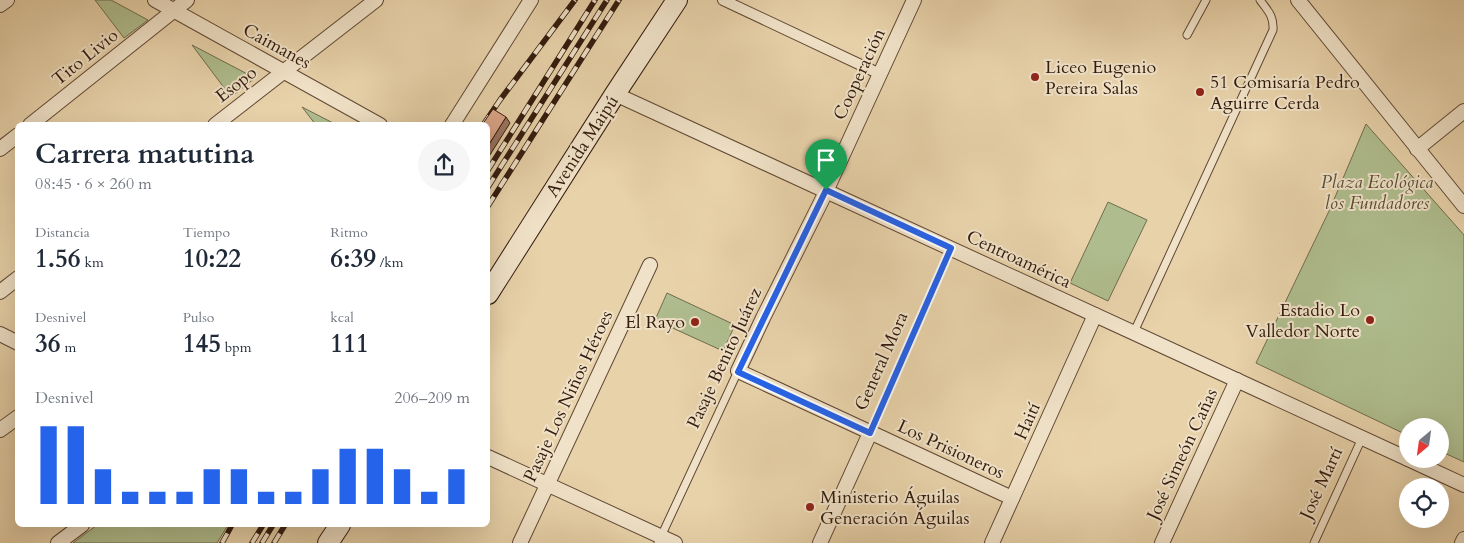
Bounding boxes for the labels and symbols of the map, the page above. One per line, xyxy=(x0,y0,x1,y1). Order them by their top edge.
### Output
street label: Caimanes xyxy=(238,18,315,75)
street label: Tito Livio xyxy=(47,23,124,92)
street label: Cooperación xyxy=(827,24,892,124)
place label: Liceo Eugenio Pereira Salas xyxy=(1045,55,1156,101)
street label: Esopo xyxy=(210,60,262,108)
place label: 51 Comisaría Pedro Aguirre Cerda xyxy=(1210,70,1360,116)
marker: Liceo Eugenio Pereira Salas xyxy=(1029,71,1041,83)
marker: 51 Comisaría Pedro Aguirre Cerda xyxy=(1194,86,1206,98)
street label: Avenida Maipú xyxy=(540,90,625,202)
pin xyxy=(805,139,847,190)
park label: Plaza Ecológica los Fundadores xyxy=(1321,170,1433,216)
street label: Centroamérica xyxy=(962,224,1075,295)
street label: Pasaje Benito Juárez xyxy=(681,284,768,433)
place label: Estadio Lo Valledor Norte xyxy=(1245,298,1360,344)
street label: Pasaje Los Niños Héroes xyxy=(518,306,619,486)
street label: General Mora xyxy=(849,308,914,415)
place label: El Rayo xyxy=(625,310,685,335)
marker: Estadio Lo Valledor Norte xyxy=(1364,314,1376,326)
marker: El Rayo xyxy=(689,316,701,328)
street label: José Simeón Cañas xyxy=(1140,384,1224,527)
street label: Haití xyxy=(1008,398,1047,444)
street label: Los Prisioneros xyxy=(893,414,1008,485)
north arrow xyxy=(1399,418,1449,468)
street label: José Martí xyxy=(1293,443,1349,526)
place label: Ministerio Águilas Generación Águilas xyxy=(820,485,969,531)
marker: Ministerio Águilas Generación Águilas xyxy=(804,501,816,513)

